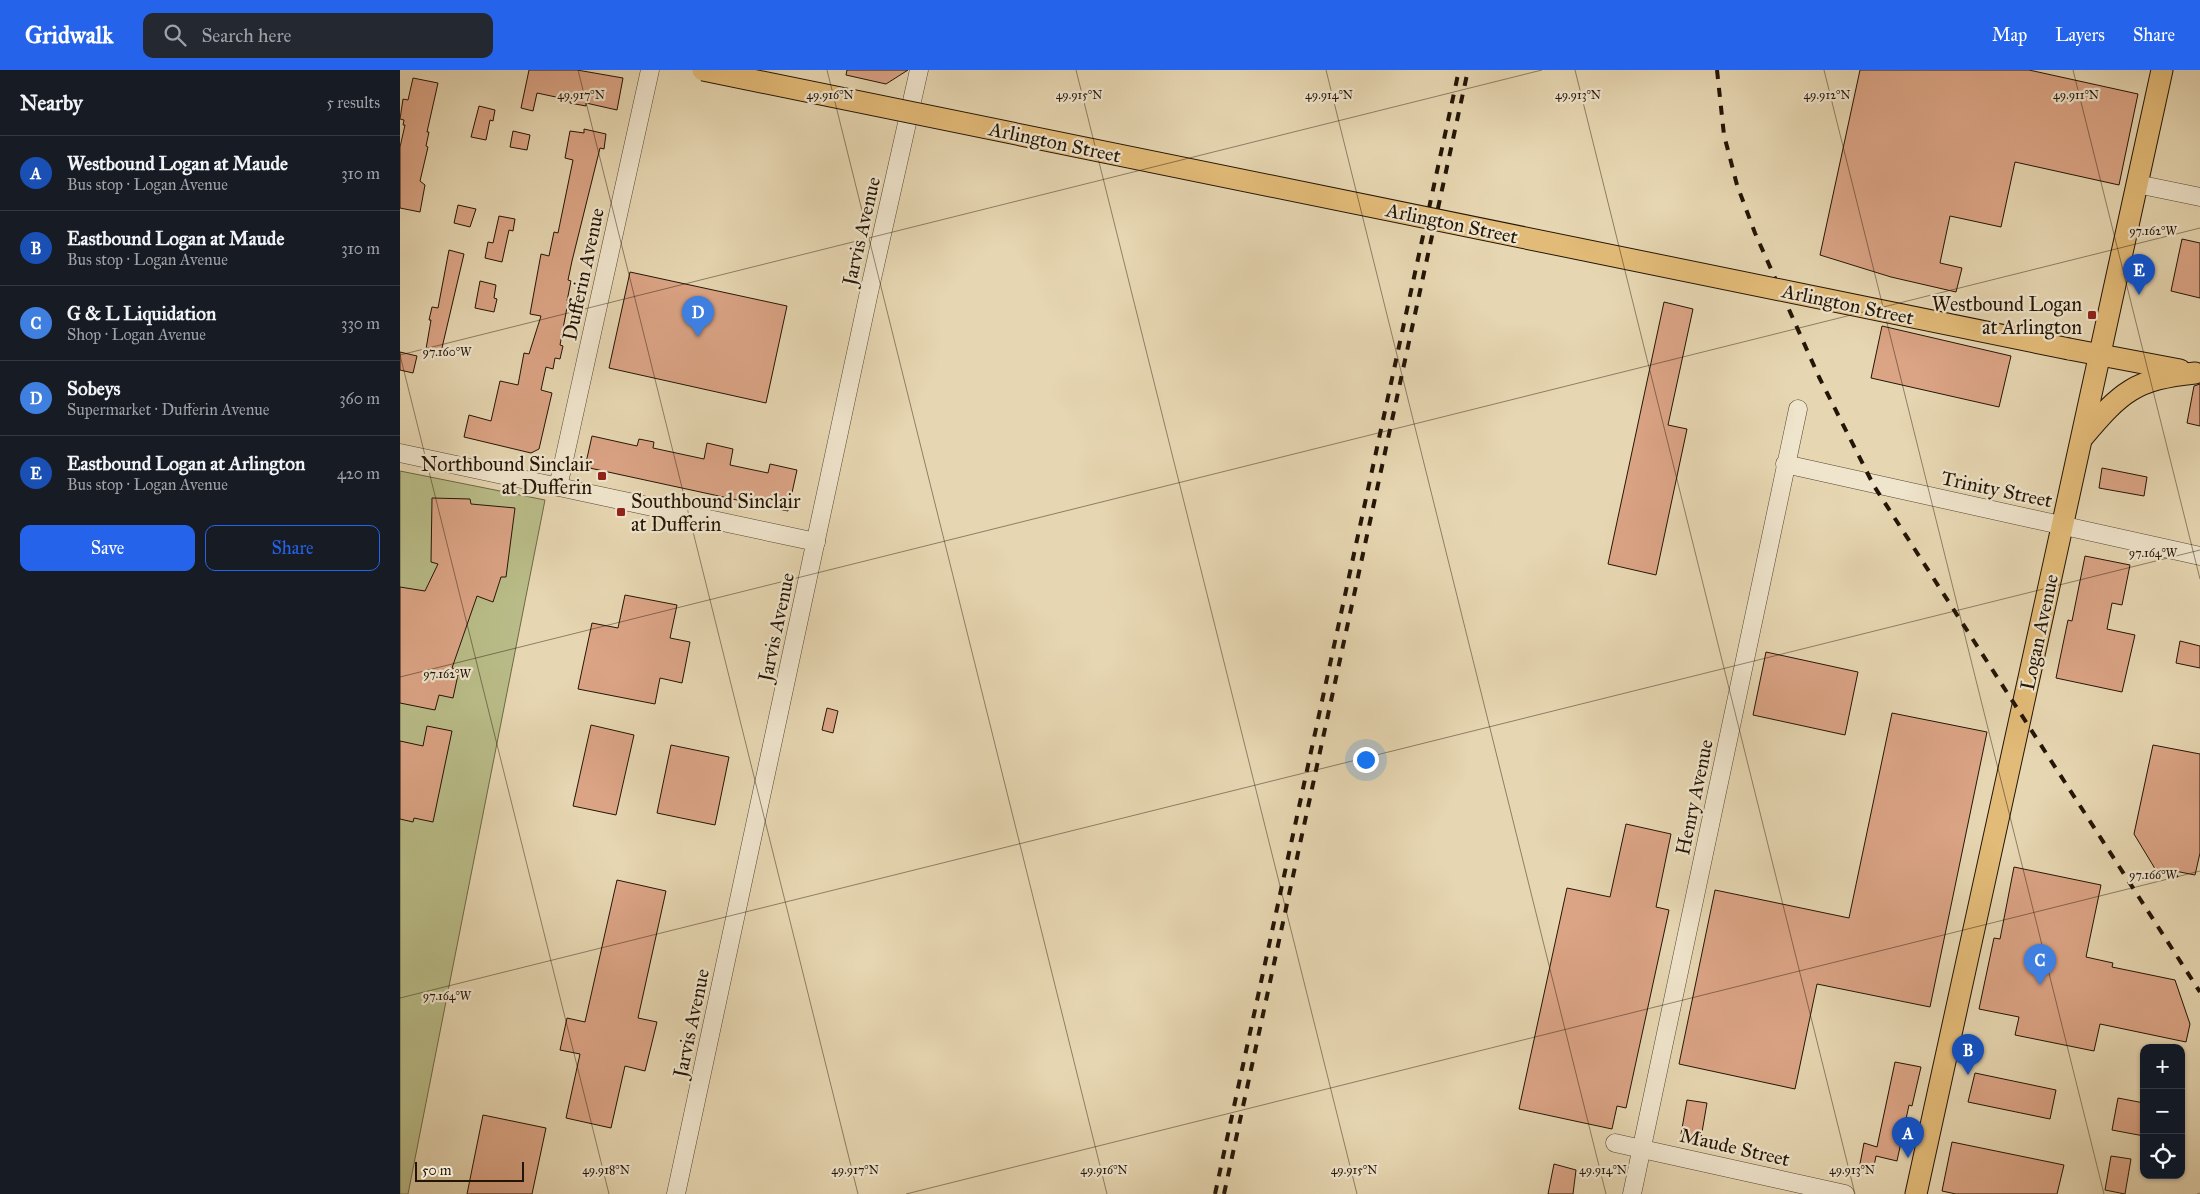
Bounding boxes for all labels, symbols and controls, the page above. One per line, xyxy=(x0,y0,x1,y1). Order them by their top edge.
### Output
search box xyxy=(143,13,493,58)
text: Gridwalk xyxy=(25,20,113,50)
icon: search xyxy=(161,21,189,49)
text: Search here xyxy=(201,24,291,47)
text: Map xyxy=(1992,24,2027,46)
text: Layers xyxy=(2055,24,2105,46)
text: Share xyxy=(2133,24,2175,46)
text: 49.917°N xyxy=(557,88,605,102)
text: 49.916°N xyxy=(806,88,854,102)
text: 49.915°N xyxy=(1056,88,1102,102)
text: 49.914°N xyxy=(1305,88,1353,102)
text: 49.913°N xyxy=(1555,88,1601,102)
text: 49.912°N xyxy=(1803,88,1851,102)
text: 49.911°N xyxy=(2053,88,2099,102)
text: Nearby xyxy=(20,90,83,116)
text: 5 results xyxy=(326,93,380,112)
street label: Arlington Street xyxy=(986,116,1123,169)
text: Westbound Logan at Maude xyxy=(67,152,288,175)
text: A xyxy=(31,164,41,183)
text: 310 m xyxy=(341,164,380,183)
street label: Jarvis Avenue xyxy=(836,174,886,290)
text: Bus stop · Logan Avenue xyxy=(67,175,228,194)
street label: Arlington Street xyxy=(1383,197,1520,250)
street label: Dufferin Avenue xyxy=(557,206,609,342)
text: 97.162°W xyxy=(2129,224,2177,238)
text: Eastbound Logan at Maude xyxy=(67,227,284,250)
text: B xyxy=(31,239,41,258)
text: 310 m xyxy=(341,239,380,258)
text: Bus stop · Logan Avenue xyxy=(67,250,228,269)
pin: E xyxy=(2123,254,2155,295)
street label: Arlington Street xyxy=(1779,278,1916,331)
place label: Westbound Logan at Arlington xyxy=(1932,292,2082,340)
pin: D xyxy=(682,296,714,337)
text: G & L Liquidation xyxy=(67,302,216,325)
marker: Westbound Logan at Arlington xyxy=(2086,309,2098,321)
text: C xyxy=(31,314,41,333)
text: 330 m xyxy=(341,314,380,333)
text: Shop · Logan Avenue xyxy=(67,325,206,344)
text: 97.160°W xyxy=(423,345,472,359)
text: Sobeys xyxy=(67,377,121,400)
text: D xyxy=(30,389,42,408)
text: 360 m xyxy=(339,389,380,408)
text: Supermarket · Dufferin Avenue xyxy=(67,400,269,419)
text: Eastbound Logan at Arlington xyxy=(67,452,305,475)
place label: Northbound Sinclair at Dufferin xyxy=(421,452,592,499)
text: E xyxy=(30,464,42,483)
text: 420 m xyxy=(337,464,380,483)
street label: Trinity Street xyxy=(1939,466,2055,512)
marker: Northbound Sinclair at Dufferin xyxy=(596,470,608,482)
text: Bus stop · Logan Avenue xyxy=(67,475,228,494)
place label: Southbound Sinclair at Dufferin xyxy=(631,489,801,536)
marker: Southbound Sinclair at Dufferin xyxy=(615,506,627,518)
button: Save xyxy=(20,525,195,571)
button: Share xyxy=(205,525,380,571)
text: 97.164°W xyxy=(2129,546,2178,560)
street label: Jarvis Avenue xyxy=(752,570,800,686)
street label: Logan Avenue xyxy=(2015,572,2064,692)
text: 97.162°W xyxy=(423,667,471,681)
street label: Henry Avenue xyxy=(1670,737,1718,857)
your location xyxy=(1353,747,1379,773)
text: 97.166°W xyxy=(2129,868,2178,882)
pin: C xyxy=(2024,944,2056,985)
street label: Jarvis Avenue xyxy=(667,966,715,1082)
text: 97.164°W xyxy=(423,989,472,1003)
pin: B xyxy=(1952,1034,1984,1075)
map controls xyxy=(2140,1044,2185,1179)
button: + xyxy=(2140,1044,2185,1089)
button: − xyxy=(2140,1089,2185,1134)
pin: A xyxy=(1892,1117,1924,1158)
street label: Maude Street xyxy=(1678,1123,1792,1171)
button: locate xyxy=(2140,1134,2185,1179)
scale bar xyxy=(415,1159,524,1182)
text: 50 m xyxy=(422,1162,451,1179)
text: 49.918°N xyxy=(582,1163,630,1177)
text: 49.917°N xyxy=(831,1163,879,1177)
text: 49.916°N xyxy=(1080,1163,1128,1177)
text: 49.915°N xyxy=(1331,1163,1377,1177)
text: 49.914°N xyxy=(1579,1163,1627,1177)
text: 49.913°N xyxy=(1829,1163,1875,1177)

